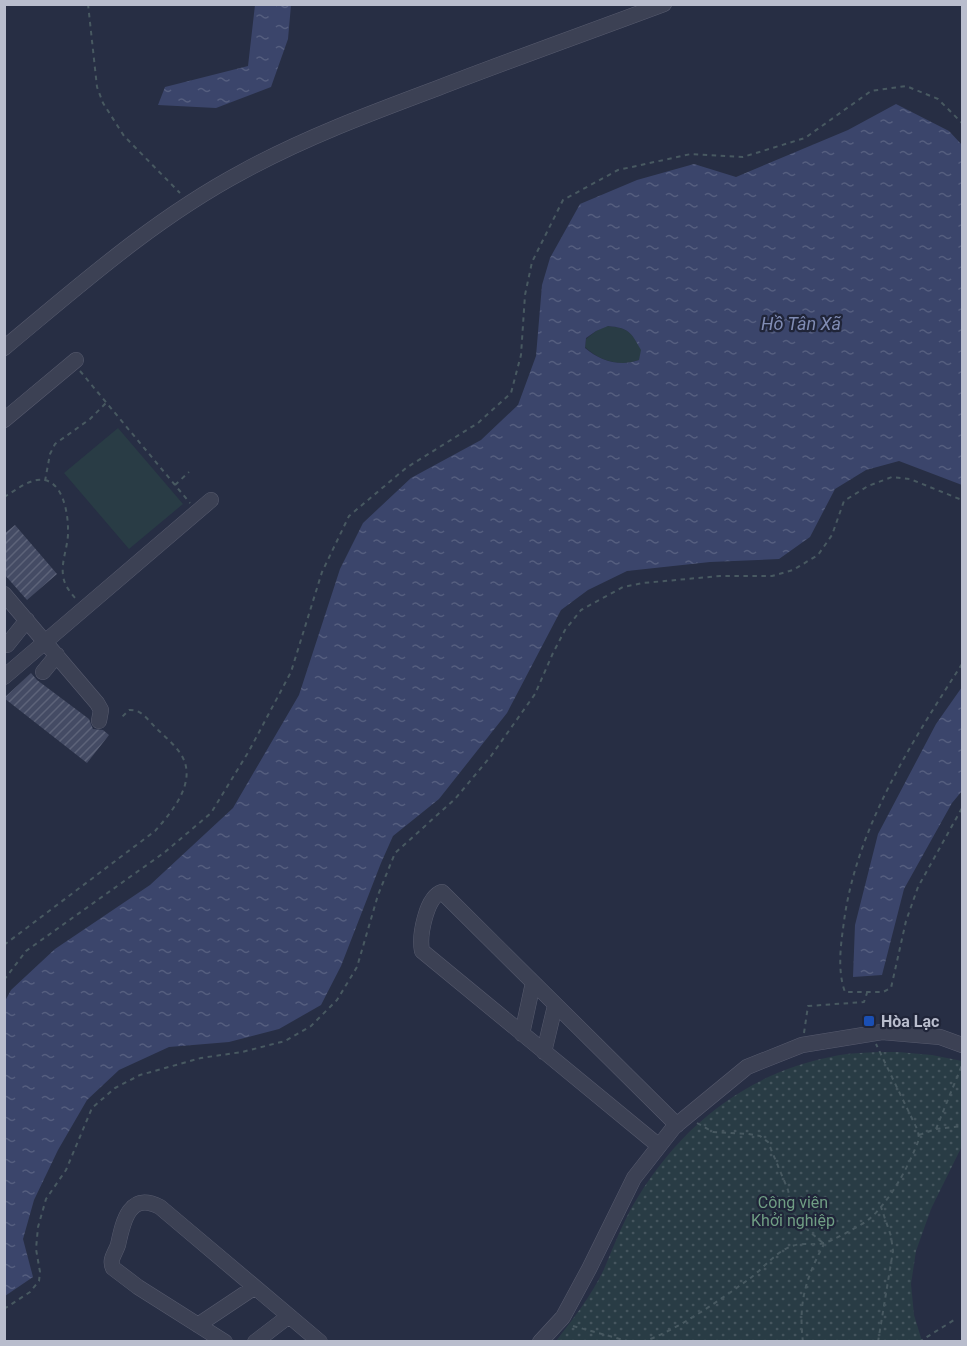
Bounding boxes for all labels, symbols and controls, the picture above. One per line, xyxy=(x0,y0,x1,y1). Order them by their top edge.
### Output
water label: Hồ Tân Xã xyxy=(761,313,841,334)
place label: Hòa Lạc xyxy=(881,1012,939,1031)
marker: Hòa Lạc xyxy=(862,1014,876,1028)
park label: Công viên Khởi nghiệp xyxy=(751,1193,835,1230)

